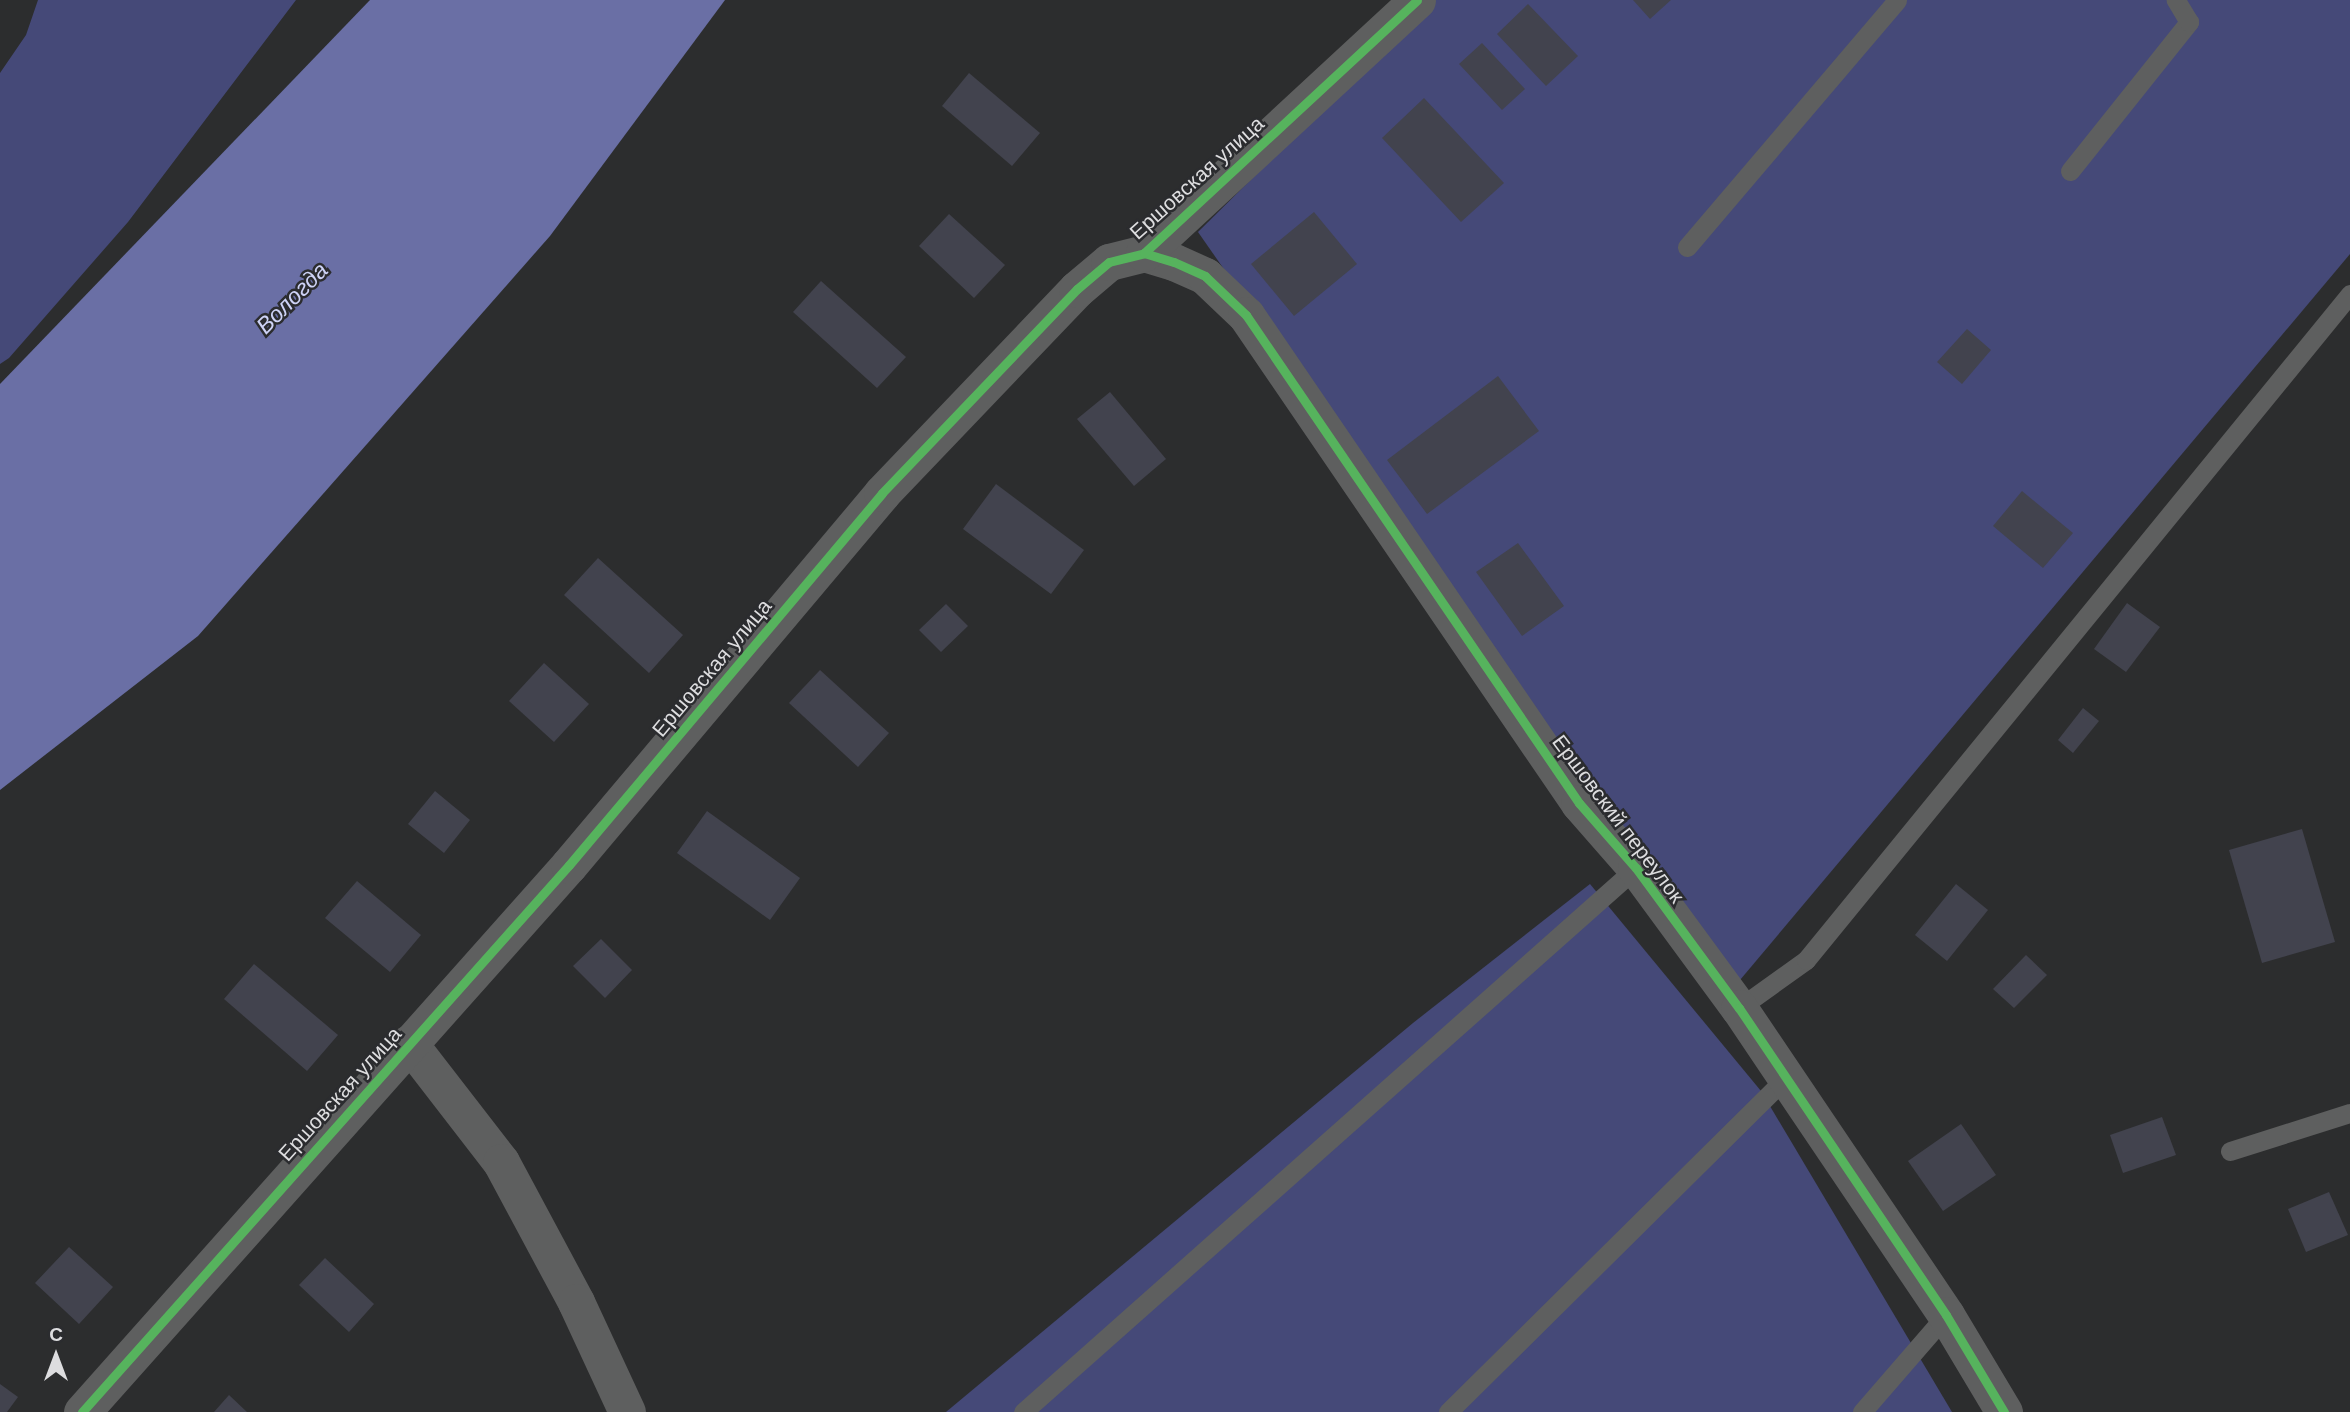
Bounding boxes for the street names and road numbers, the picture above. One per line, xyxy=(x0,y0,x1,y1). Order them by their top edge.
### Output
street label: Ершовская улица xyxy=(1125,111,1269,245)
street label: Ершовская улица xyxy=(647,594,777,742)
street label: Ершовский переулок xyxy=(1547,730,1689,908)
street label: Ершовская улица xyxy=(273,1022,407,1166)

